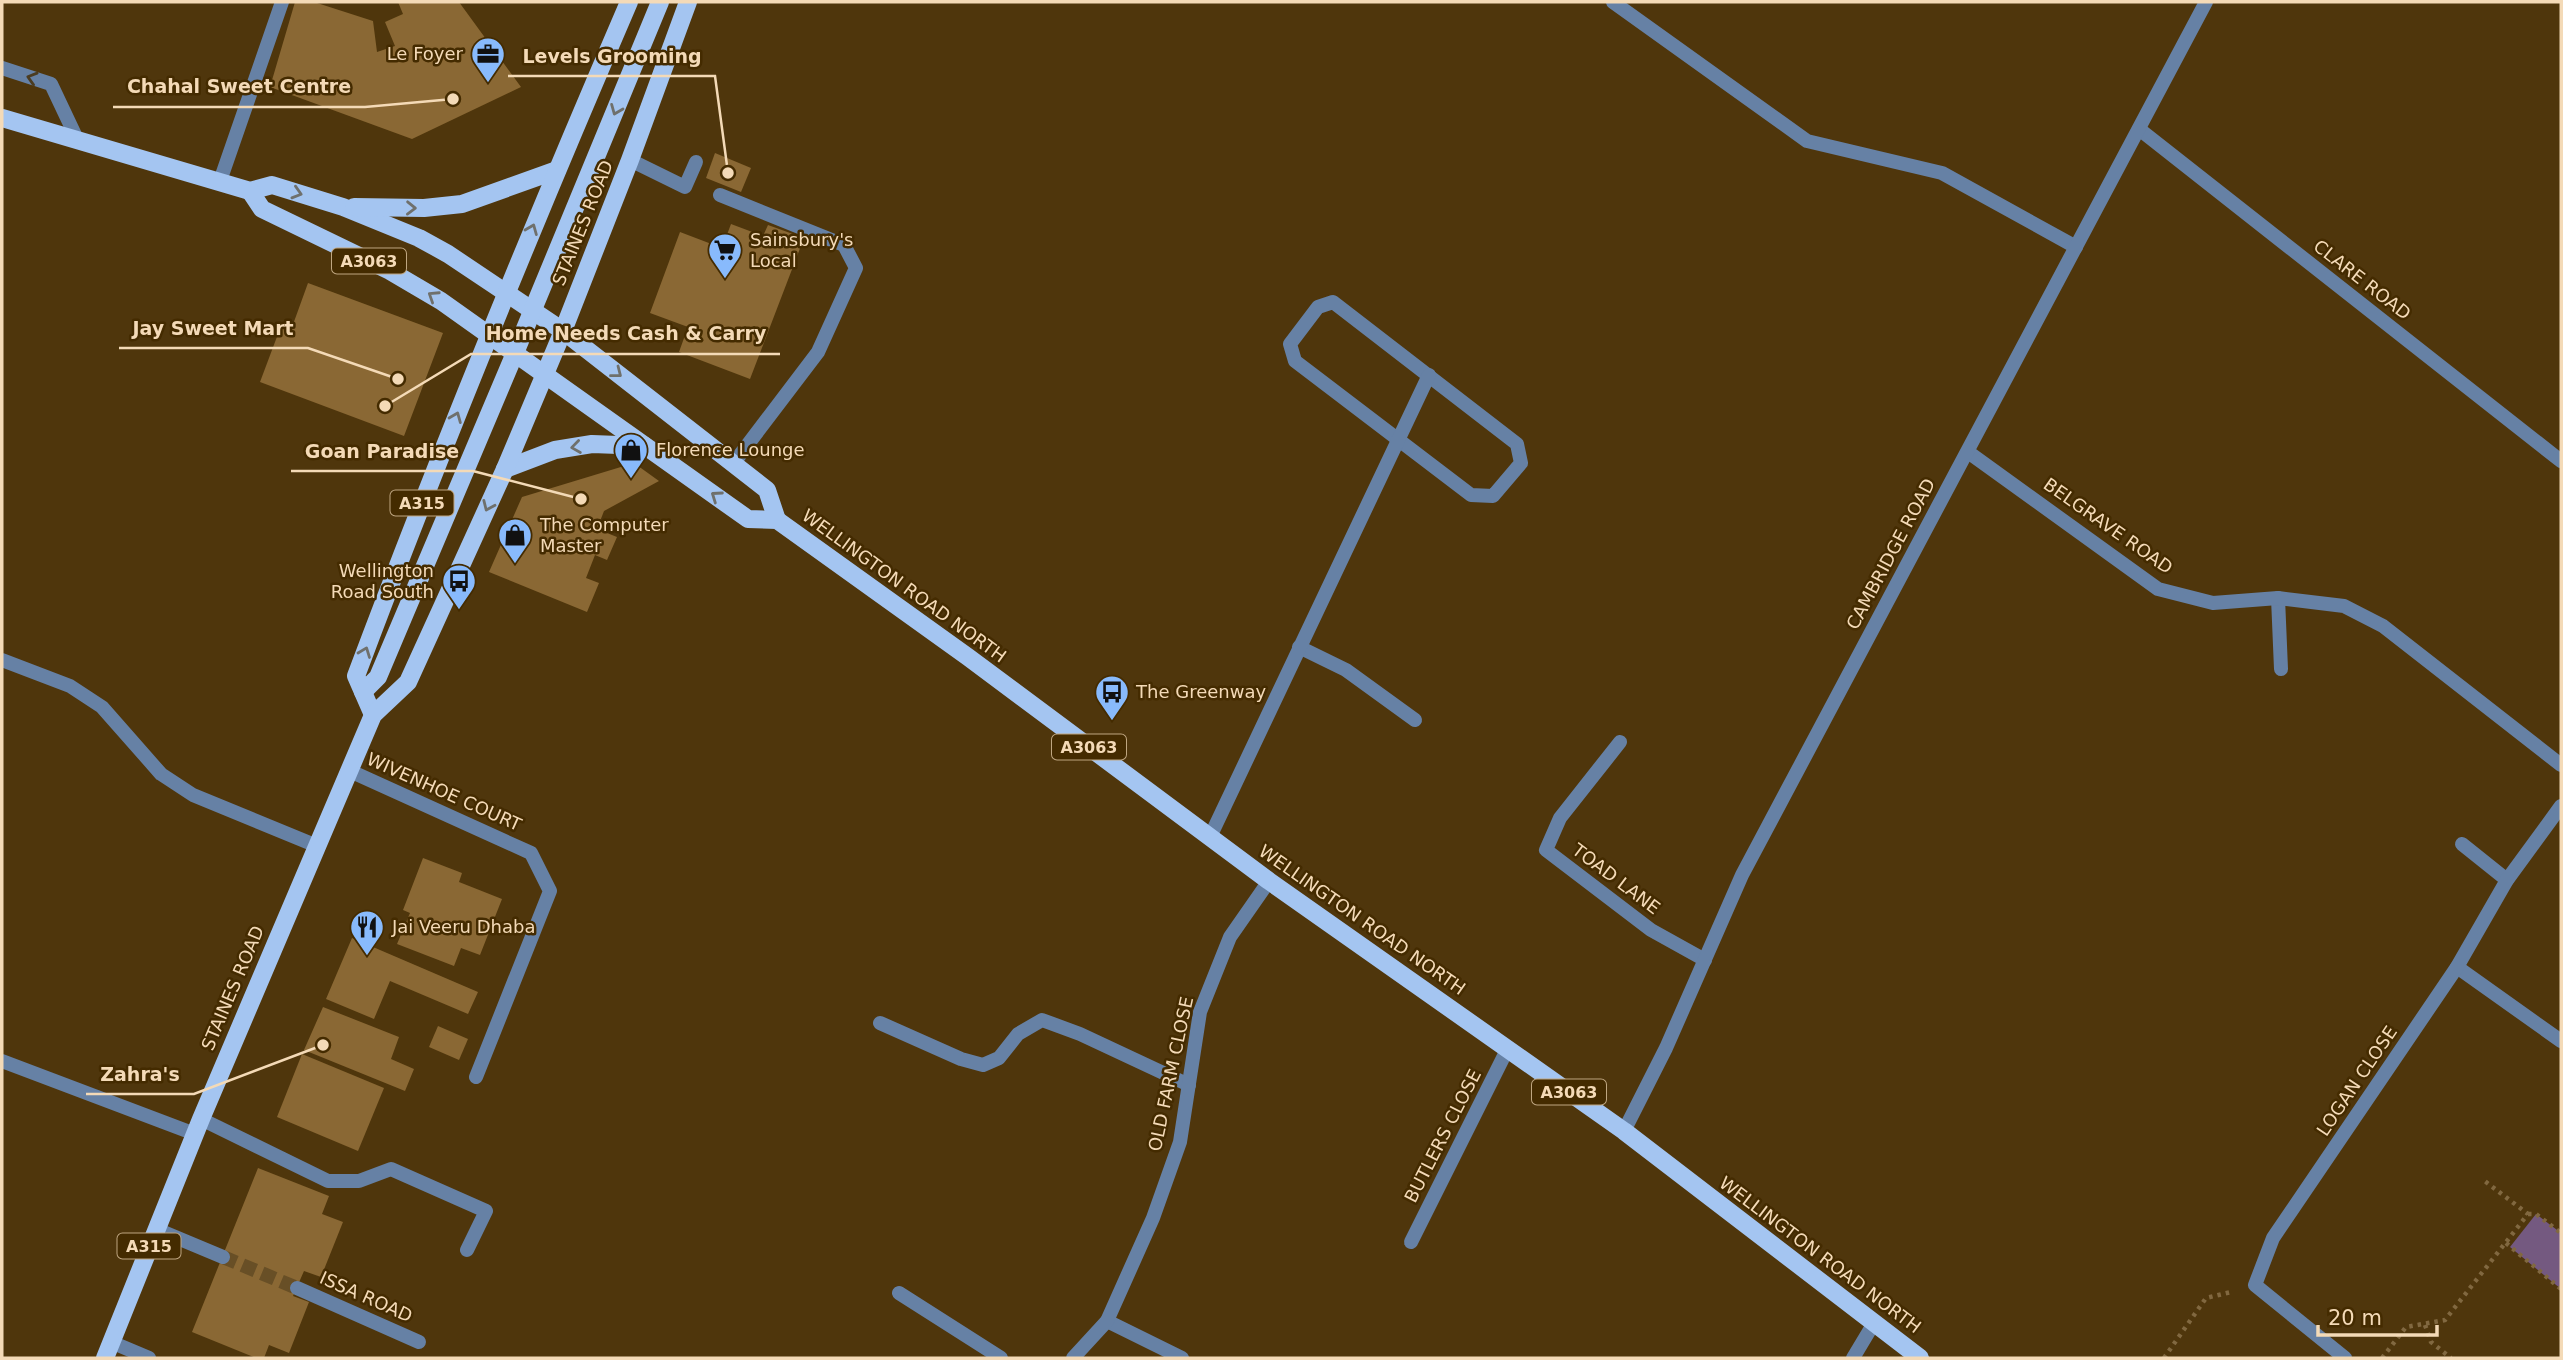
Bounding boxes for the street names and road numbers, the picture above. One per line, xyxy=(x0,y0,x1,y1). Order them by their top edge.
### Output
street label: STAINES ROAD xyxy=(548,157,617,288)
street label: CLARE ROAD xyxy=(2310,235,2415,324)
road number: A3063 xyxy=(332,248,406,274)
street label: BELGRAVE ROAD xyxy=(2040,473,2177,578)
street label: CAMBRIDGE ROAD xyxy=(1842,475,1939,633)
road number: A315 xyxy=(390,490,453,516)
street label: WELLINGTON ROAD NORTH xyxy=(798,504,1010,667)
road number: A3063 xyxy=(1052,734,1126,760)
street label: WIVENHOE COURT xyxy=(364,748,526,836)
street label: TOAD LANE xyxy=(1568,838,1664,918)
street label: WELLINGTON ROAD NORTH xyxy=(1255,840,1470,999)
street label: STAINES ROAD xyxy=(197,922,268,1053)
street label: OLD FARM CLOSE xyxy=(1144,995,1197,1153)
street label: LOGAN CLOSE xyxy=(2312,1022,2401,1140)
street label: BUTLERS CLOSE xyxy=(1400,1066,1485,1206)
road number: A3063 xyxy=(1532,1080,1606,1104)
street label: WELLINGTON ROAD NORTH xyxy=(1715,1172,1925,1337)
road number: A315 xyxy=(118,1234,180,1258)
street label: ISSA ROAD xyxy=(317,1267,416,1326)

